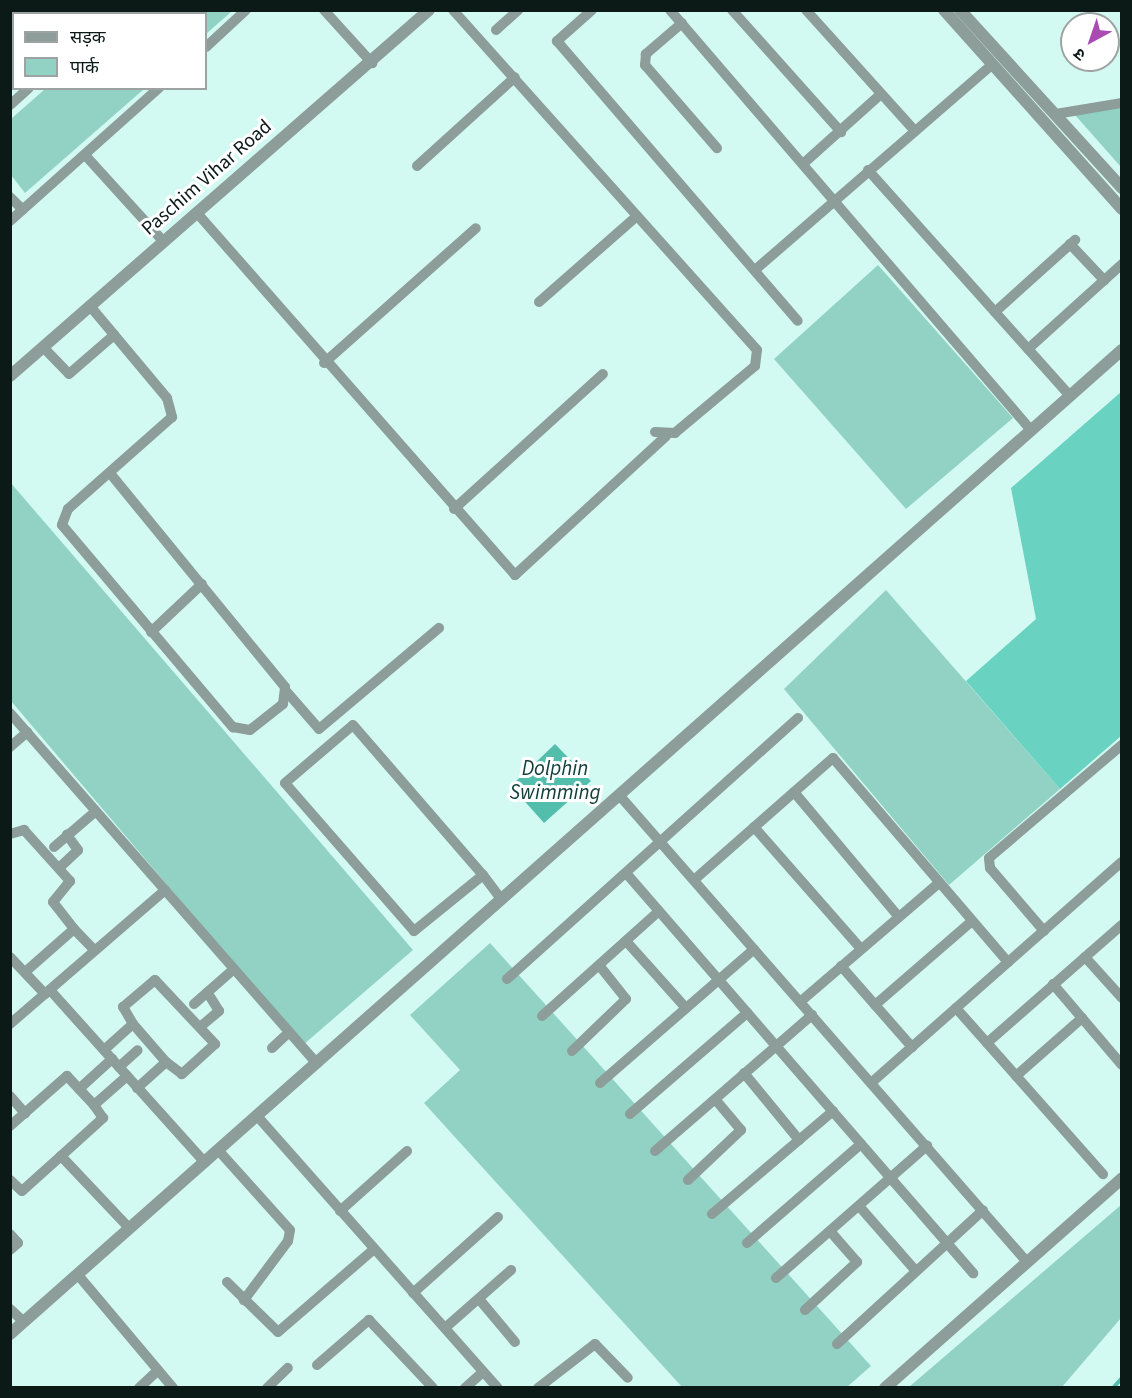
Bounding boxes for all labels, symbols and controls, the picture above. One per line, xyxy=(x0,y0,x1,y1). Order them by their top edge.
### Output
legend xyxy=(12,12,207,90)
north arrow xyxy=(1060,12,1120,72)
text: सड़क xyxy=(70,25,106,50)
text: उ xyxy=(1069,43,1090,66)
text: पार्क xyxy=(70,55,99,80)
street label: Paschim Vihar Road xyxy=(137,115,277,241)
water label: Dolphin Swimming xyxy=(509,755,601,805)

